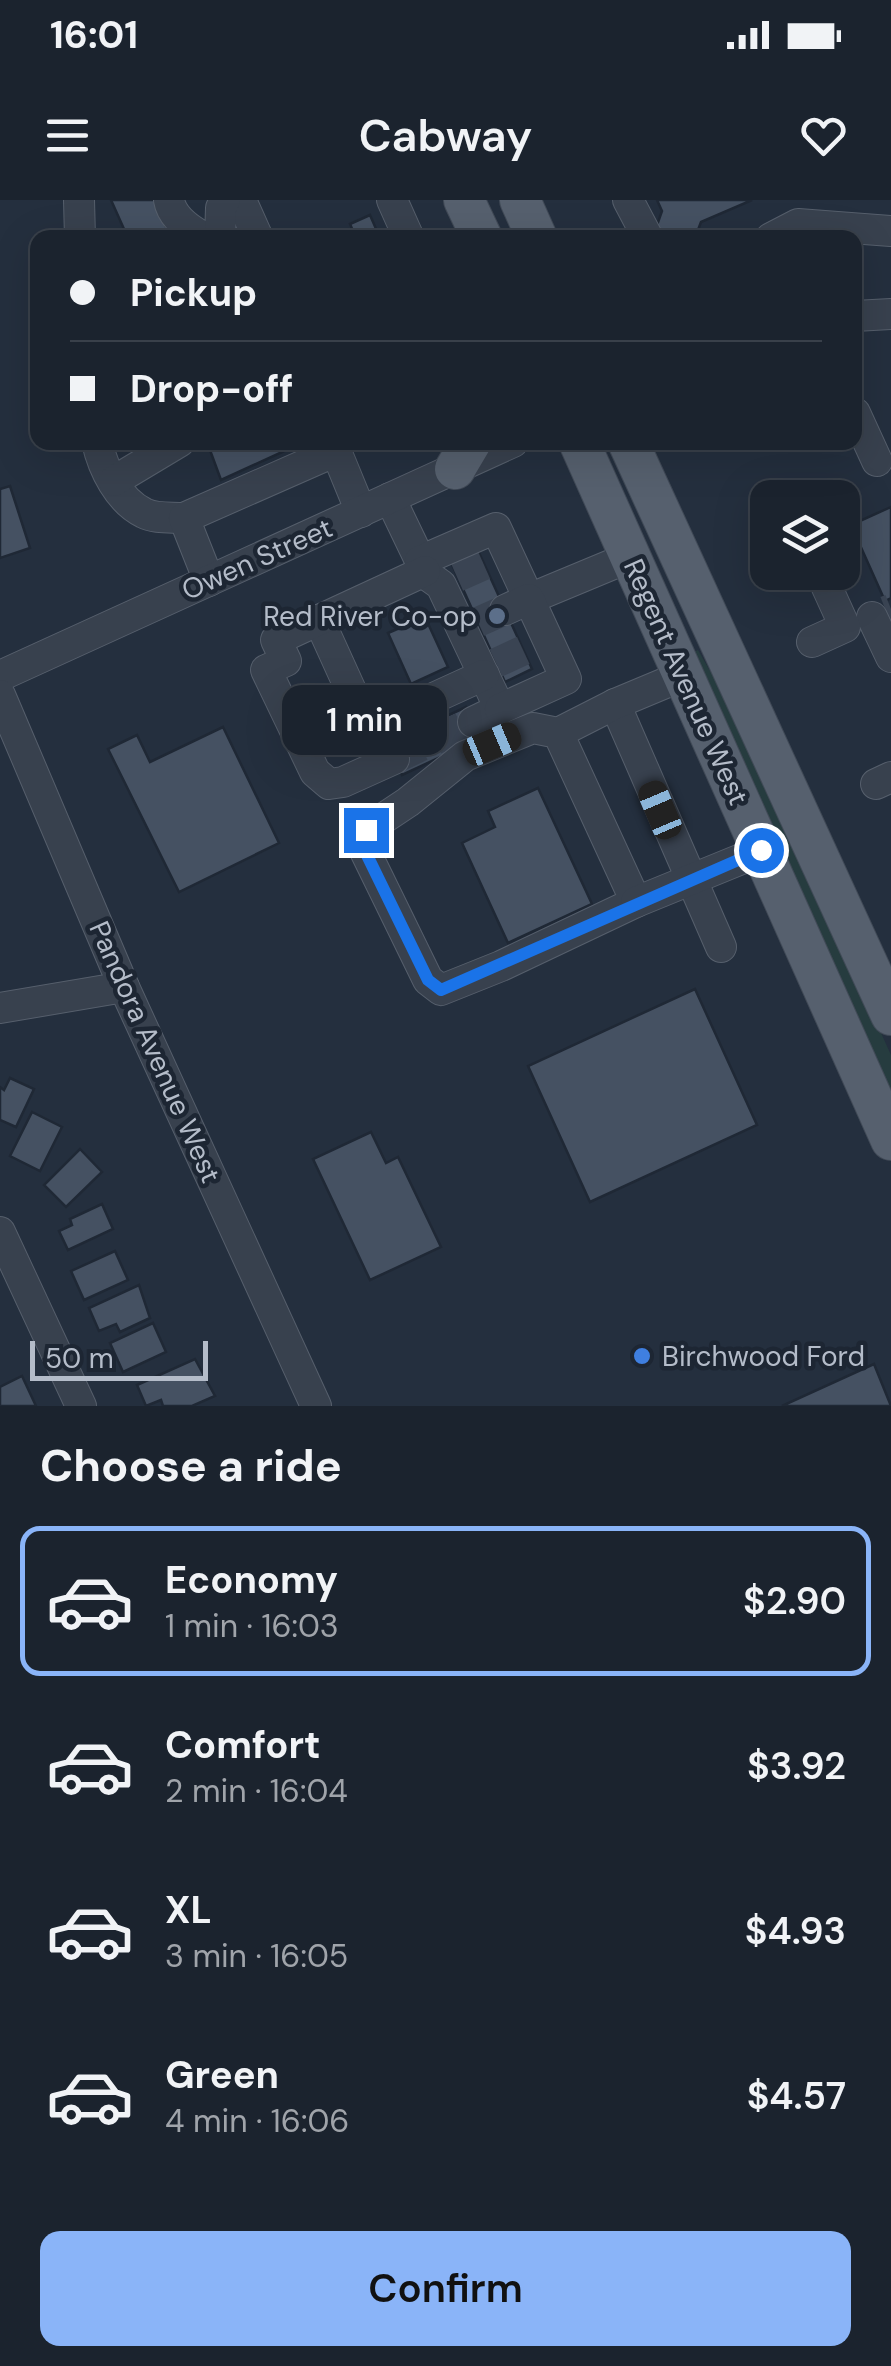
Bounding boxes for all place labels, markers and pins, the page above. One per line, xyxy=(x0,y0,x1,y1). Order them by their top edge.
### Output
place label: Red River Co-op xyxy=(263,598,477,635)
marker: Red River Co-op xyxy=(486,605,508,627)
place label: Birchwood Ford xyxy=(662,1338,865,1375)
marker: Birchwood Ford xyxy=(631,1345,653,1367)

